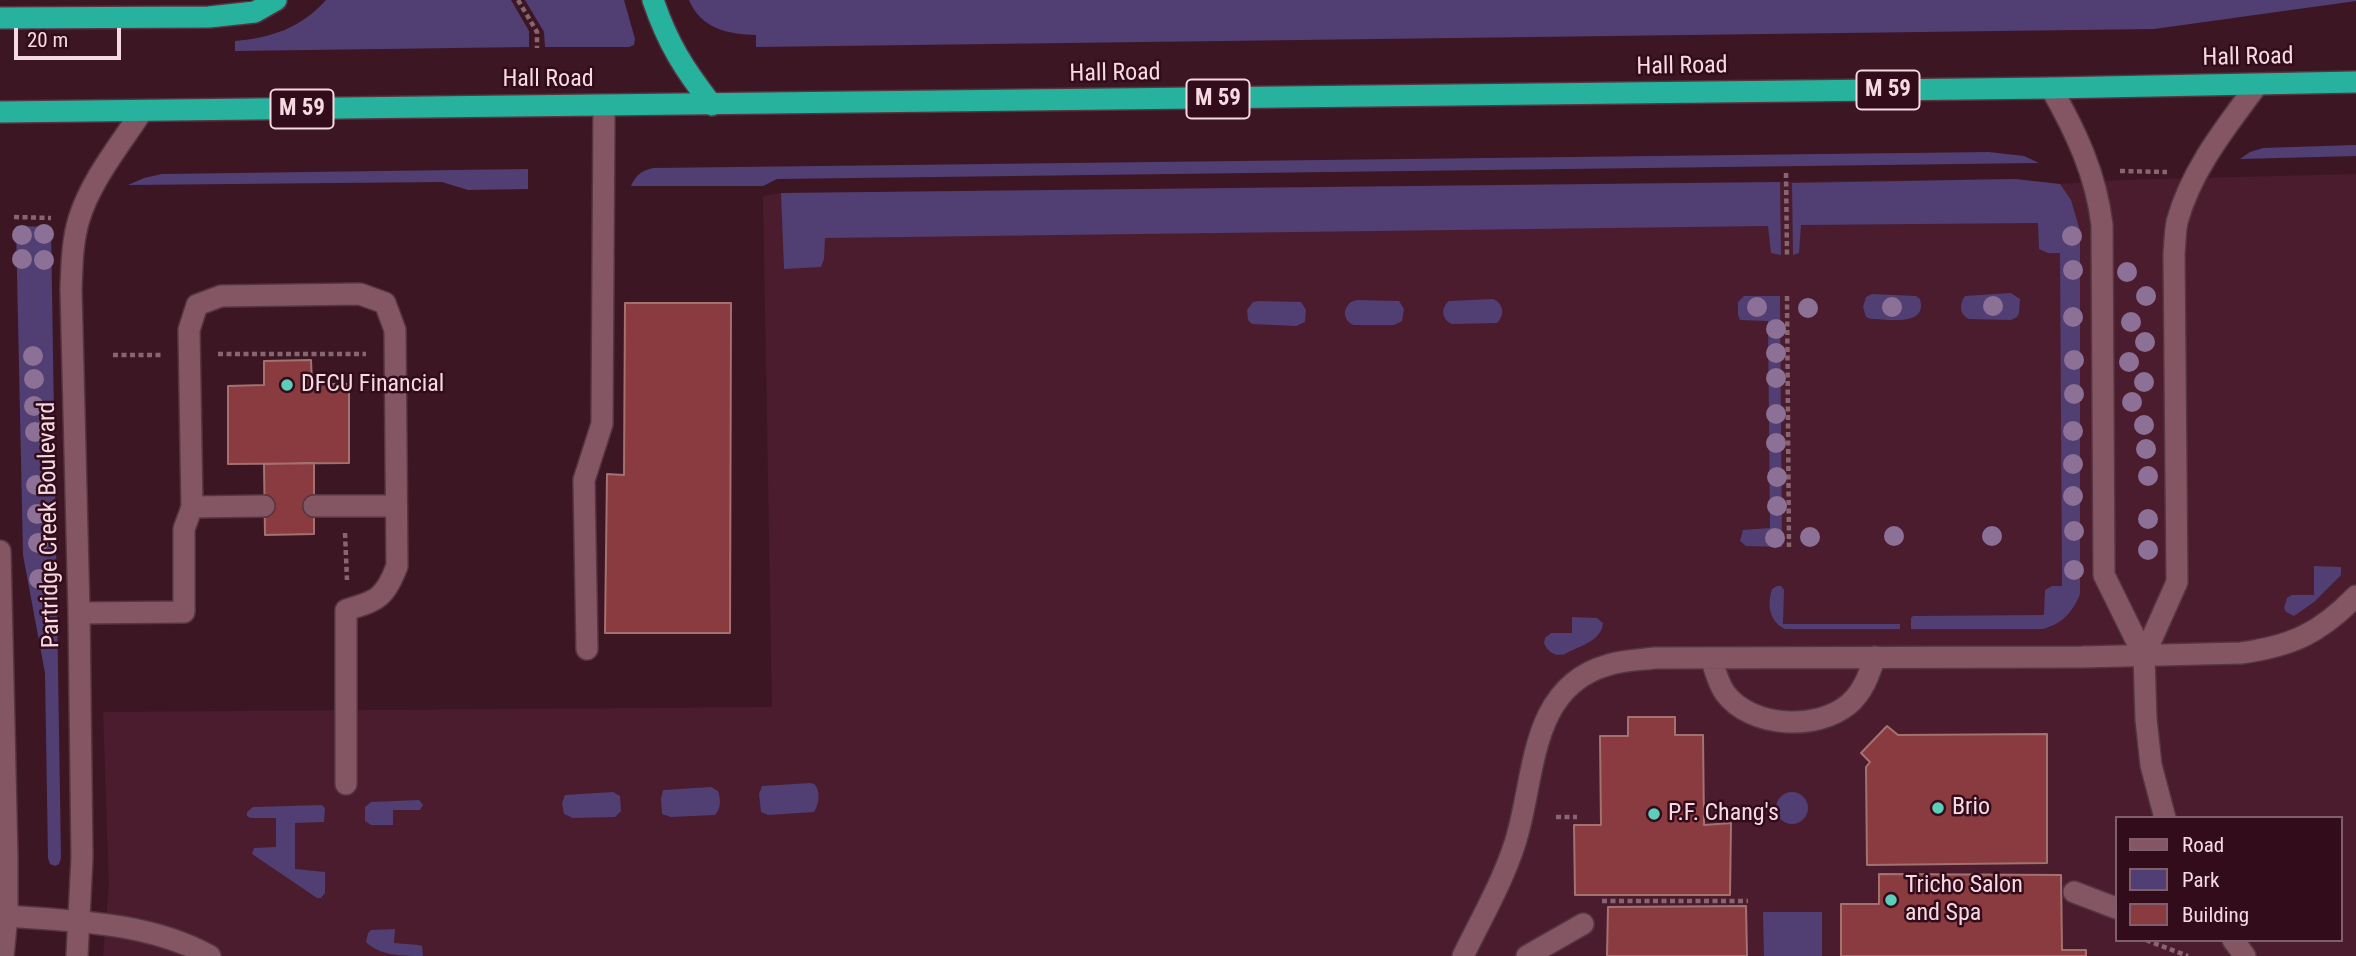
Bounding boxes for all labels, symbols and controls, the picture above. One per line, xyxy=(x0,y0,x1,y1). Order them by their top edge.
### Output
scale bar xyxy=(18,14,124,58)
text: 20 m xyxy=(27,28,68,52)
street label: Hall Road xyxy=(2202,43,2294,73)
street label: Hall Road xyxy=(1636,52,1728,82)
street label: Hall Road xyxy=(1069,59,1161,89)
street label: Hall Road xyxy=(502,66,594,94)
road number: M 59 xyxy=(1856,71,1920,110)
road number: M 59 xyxy=(1186,80,1250,118)
road number: M 59 xyxy=(270,90,334,128)
place label: DFCU Financial xyxy=(301,371,444,399)
marker: DFCU Financial xyxy=(279,377,295,393)
street label: Partridge Creek Boulevard xyxy=(33,402,67,648)
place label: Brio xyxy=(1952,794,1990,822)
place label: P.F. Chang's xyxy=(1668,800,1779,828)
marker: Brio xyxy=(1930,800,1946,816)
marker: P.F. Chang's xyxy=(1646,806,1662,822)
legend xyxy=(2114,816,2342,942)
text: Road xyxy=(2182,833,2224,857)
text: Park xyxy=(2182,868,2219,892)
place label: Tricho Salon and Spa xyxy=(1905,872,2023,928)
marker: Tricho Salon and Spa xyxy=(1883,892,1899,908)
text: Building xyxy=(2182,903,2249,927)

